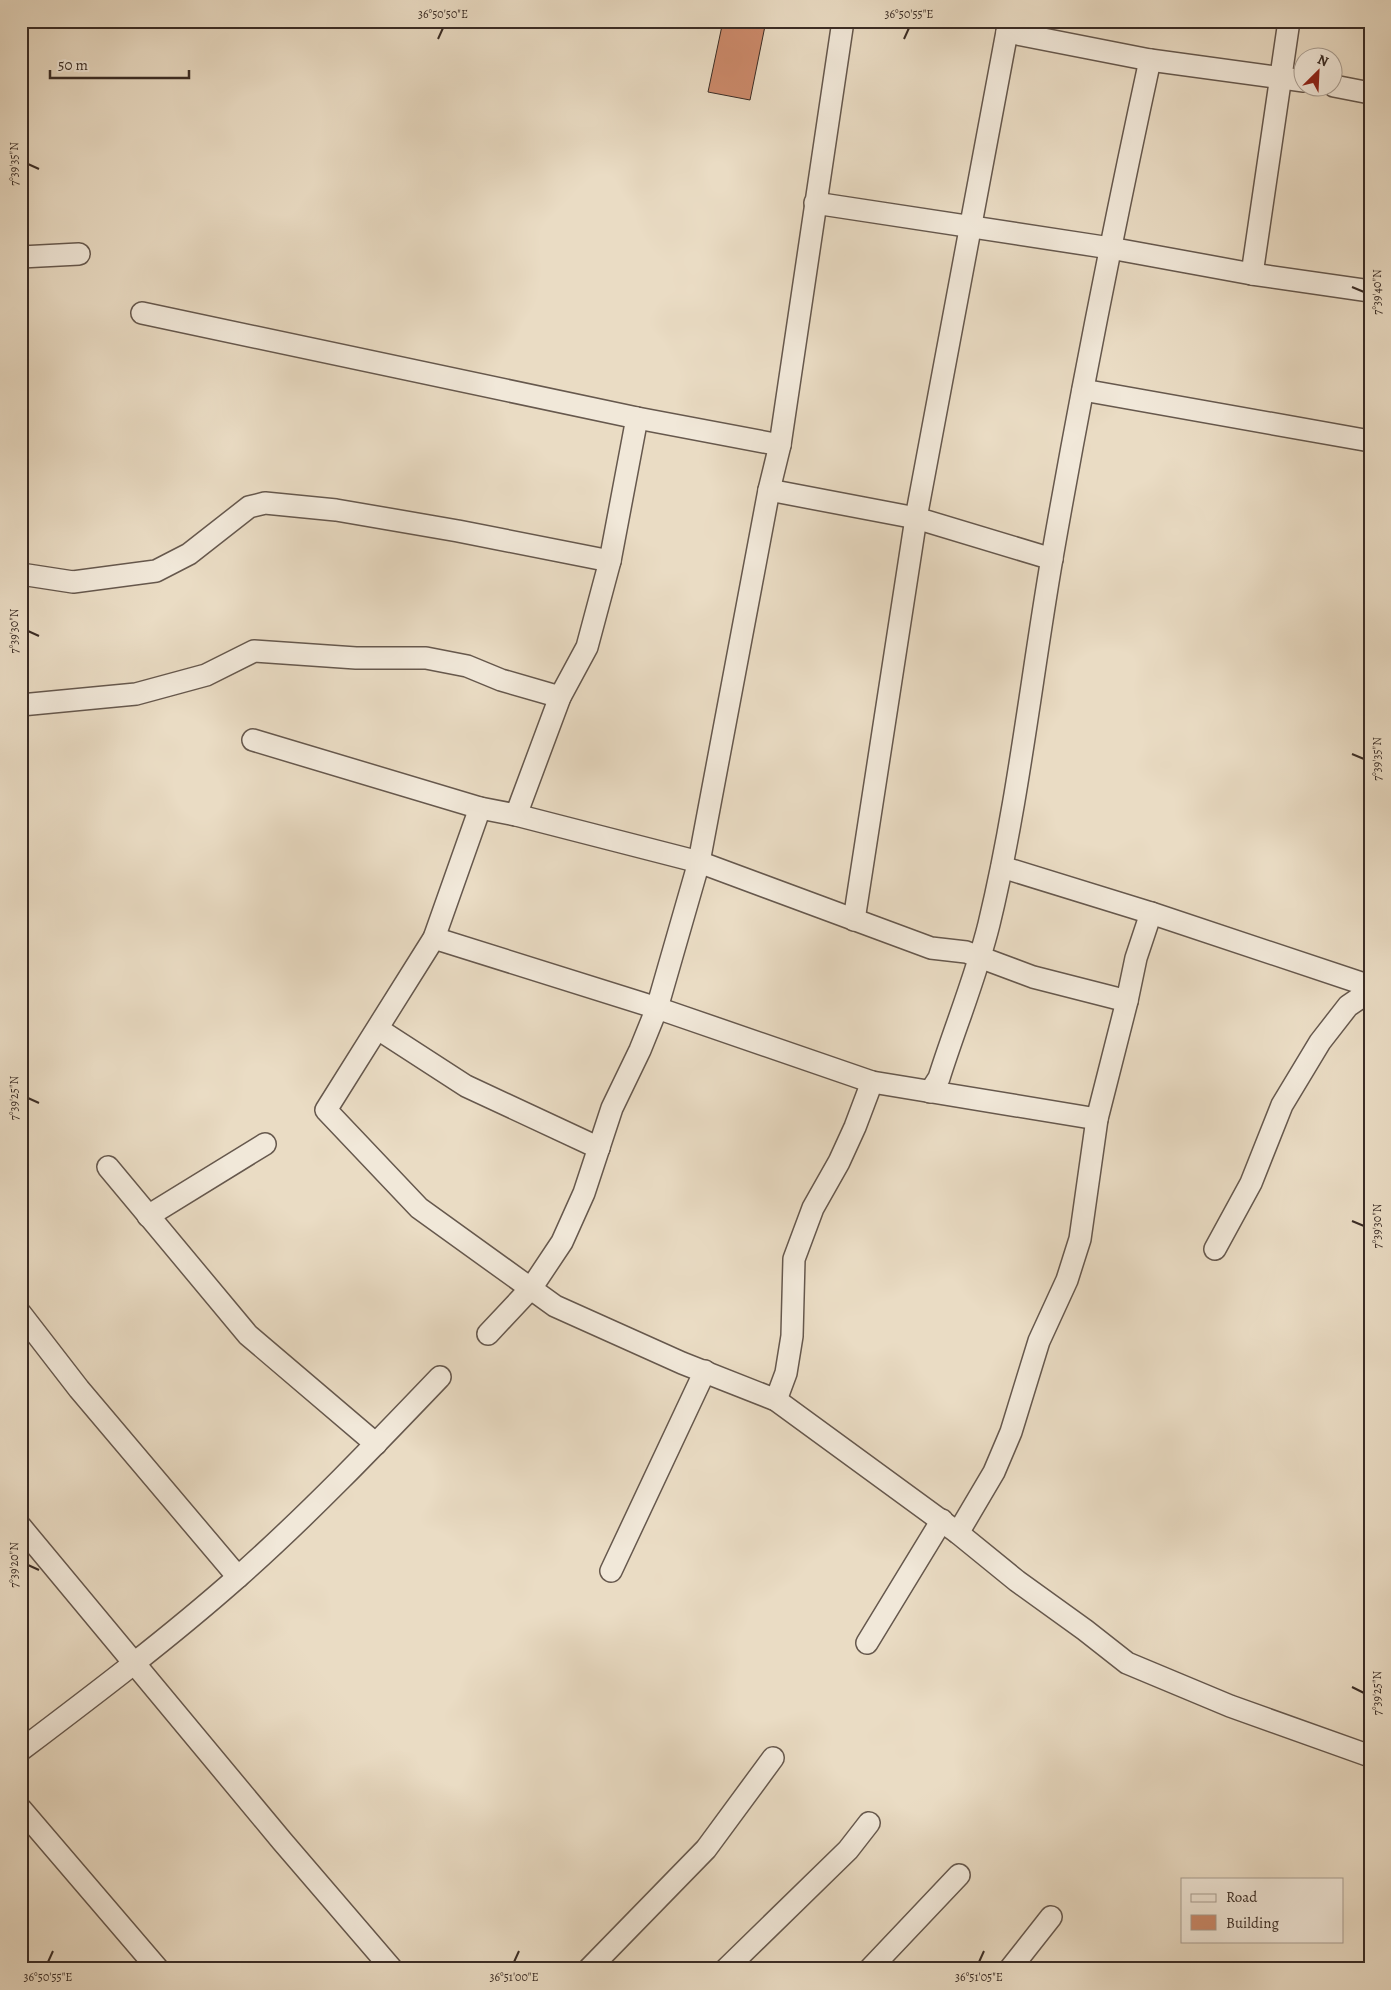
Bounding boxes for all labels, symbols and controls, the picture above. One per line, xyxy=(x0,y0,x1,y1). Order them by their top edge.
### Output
text: 36°50'50"E xyxy=(418,6,468,22)
text: 36°50'55"E xyxy=(885,6,933,22)
scale bar xyxy=(50,48,189,80)
north arrow xyxy=(1294,48,1344,98)
text: N xyxy=(1315,50,1332,71)
text: 50 m xyxy=(58,55,88,75)
text: 7°39'35"N xyxy=(6,142,22,186)
text: 7°39'40"N xyxy=(1369,269,1385,315)
text: 7°39'30"N xyxy=(6,608,22,653)
text: 7°39'35"N xyxy=(1369,737,1385,781)
text: 7°39'25"N xyxy=(6,1075,22,1120)
text: 7°39'30"N xyxy=(1369,1203,1385,1248)
text: 7°39'20"N xyxy=(6,1542,22,1588)
text: 7°39'25"N xyxy=(1369,1670,1385,1715)
legend xyxy=(1181,1878,1344,1942)
text: Road xyxy=(1226,1887,1258,1907)
text: Building xyxy=(1226,1913,1279,1933)
text: 36°50'55"E xyxy=(24,1969,72,1985)
text: 36°51'00"E xyxy=(490,1969,539,1985)
text: 36°51'05"E xyxy=(955,1969,1003,1985)

